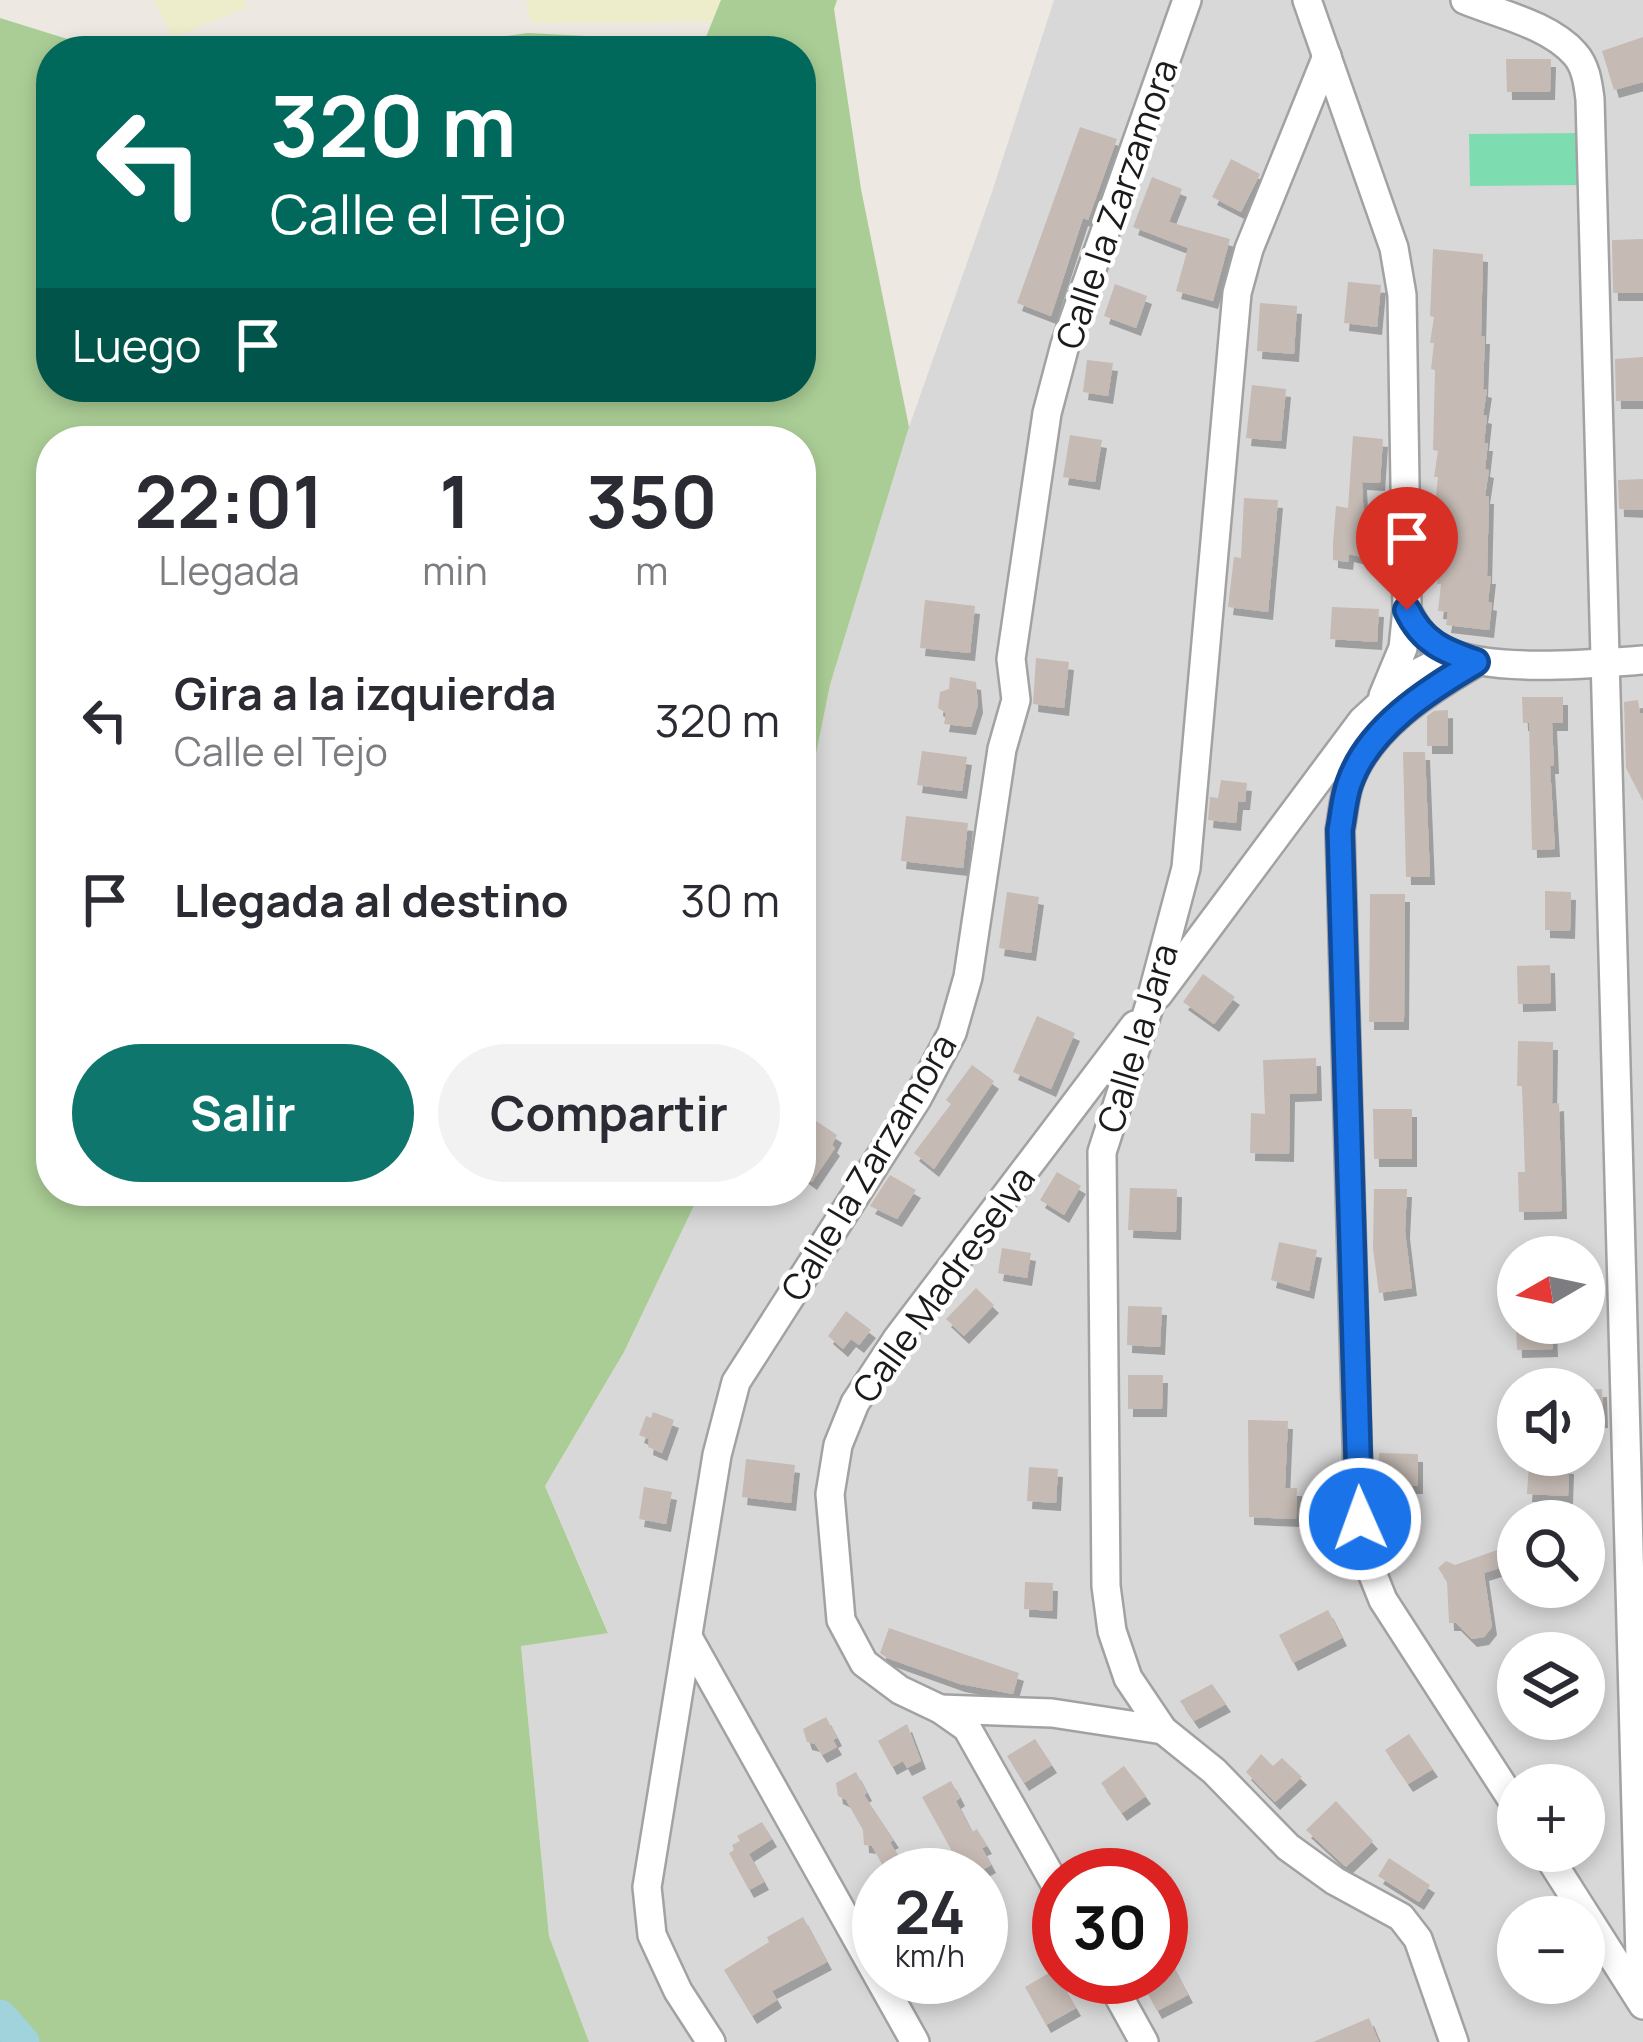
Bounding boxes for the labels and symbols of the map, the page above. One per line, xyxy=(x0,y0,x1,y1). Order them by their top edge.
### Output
street label: Calle la Zarzamora xyxy=(1043,53,1189,355)
pin xyxy=(1356,487,1458,610)
street label: Calle la Jara xyxy=(1085,937,1189,1139)
street label: Calle la Zarzamora xyxy=(769,1024,967,1310)
street label: Calle Madreselva xyxy=(840,1156,1046,1412)
north arrow xyxy=(1497,1236,1605,1344)
position arrow xyxy=(1297,1456,1423,1582)
speed limit sign: 30 xyxy=(1032,1848,1188,2004)

